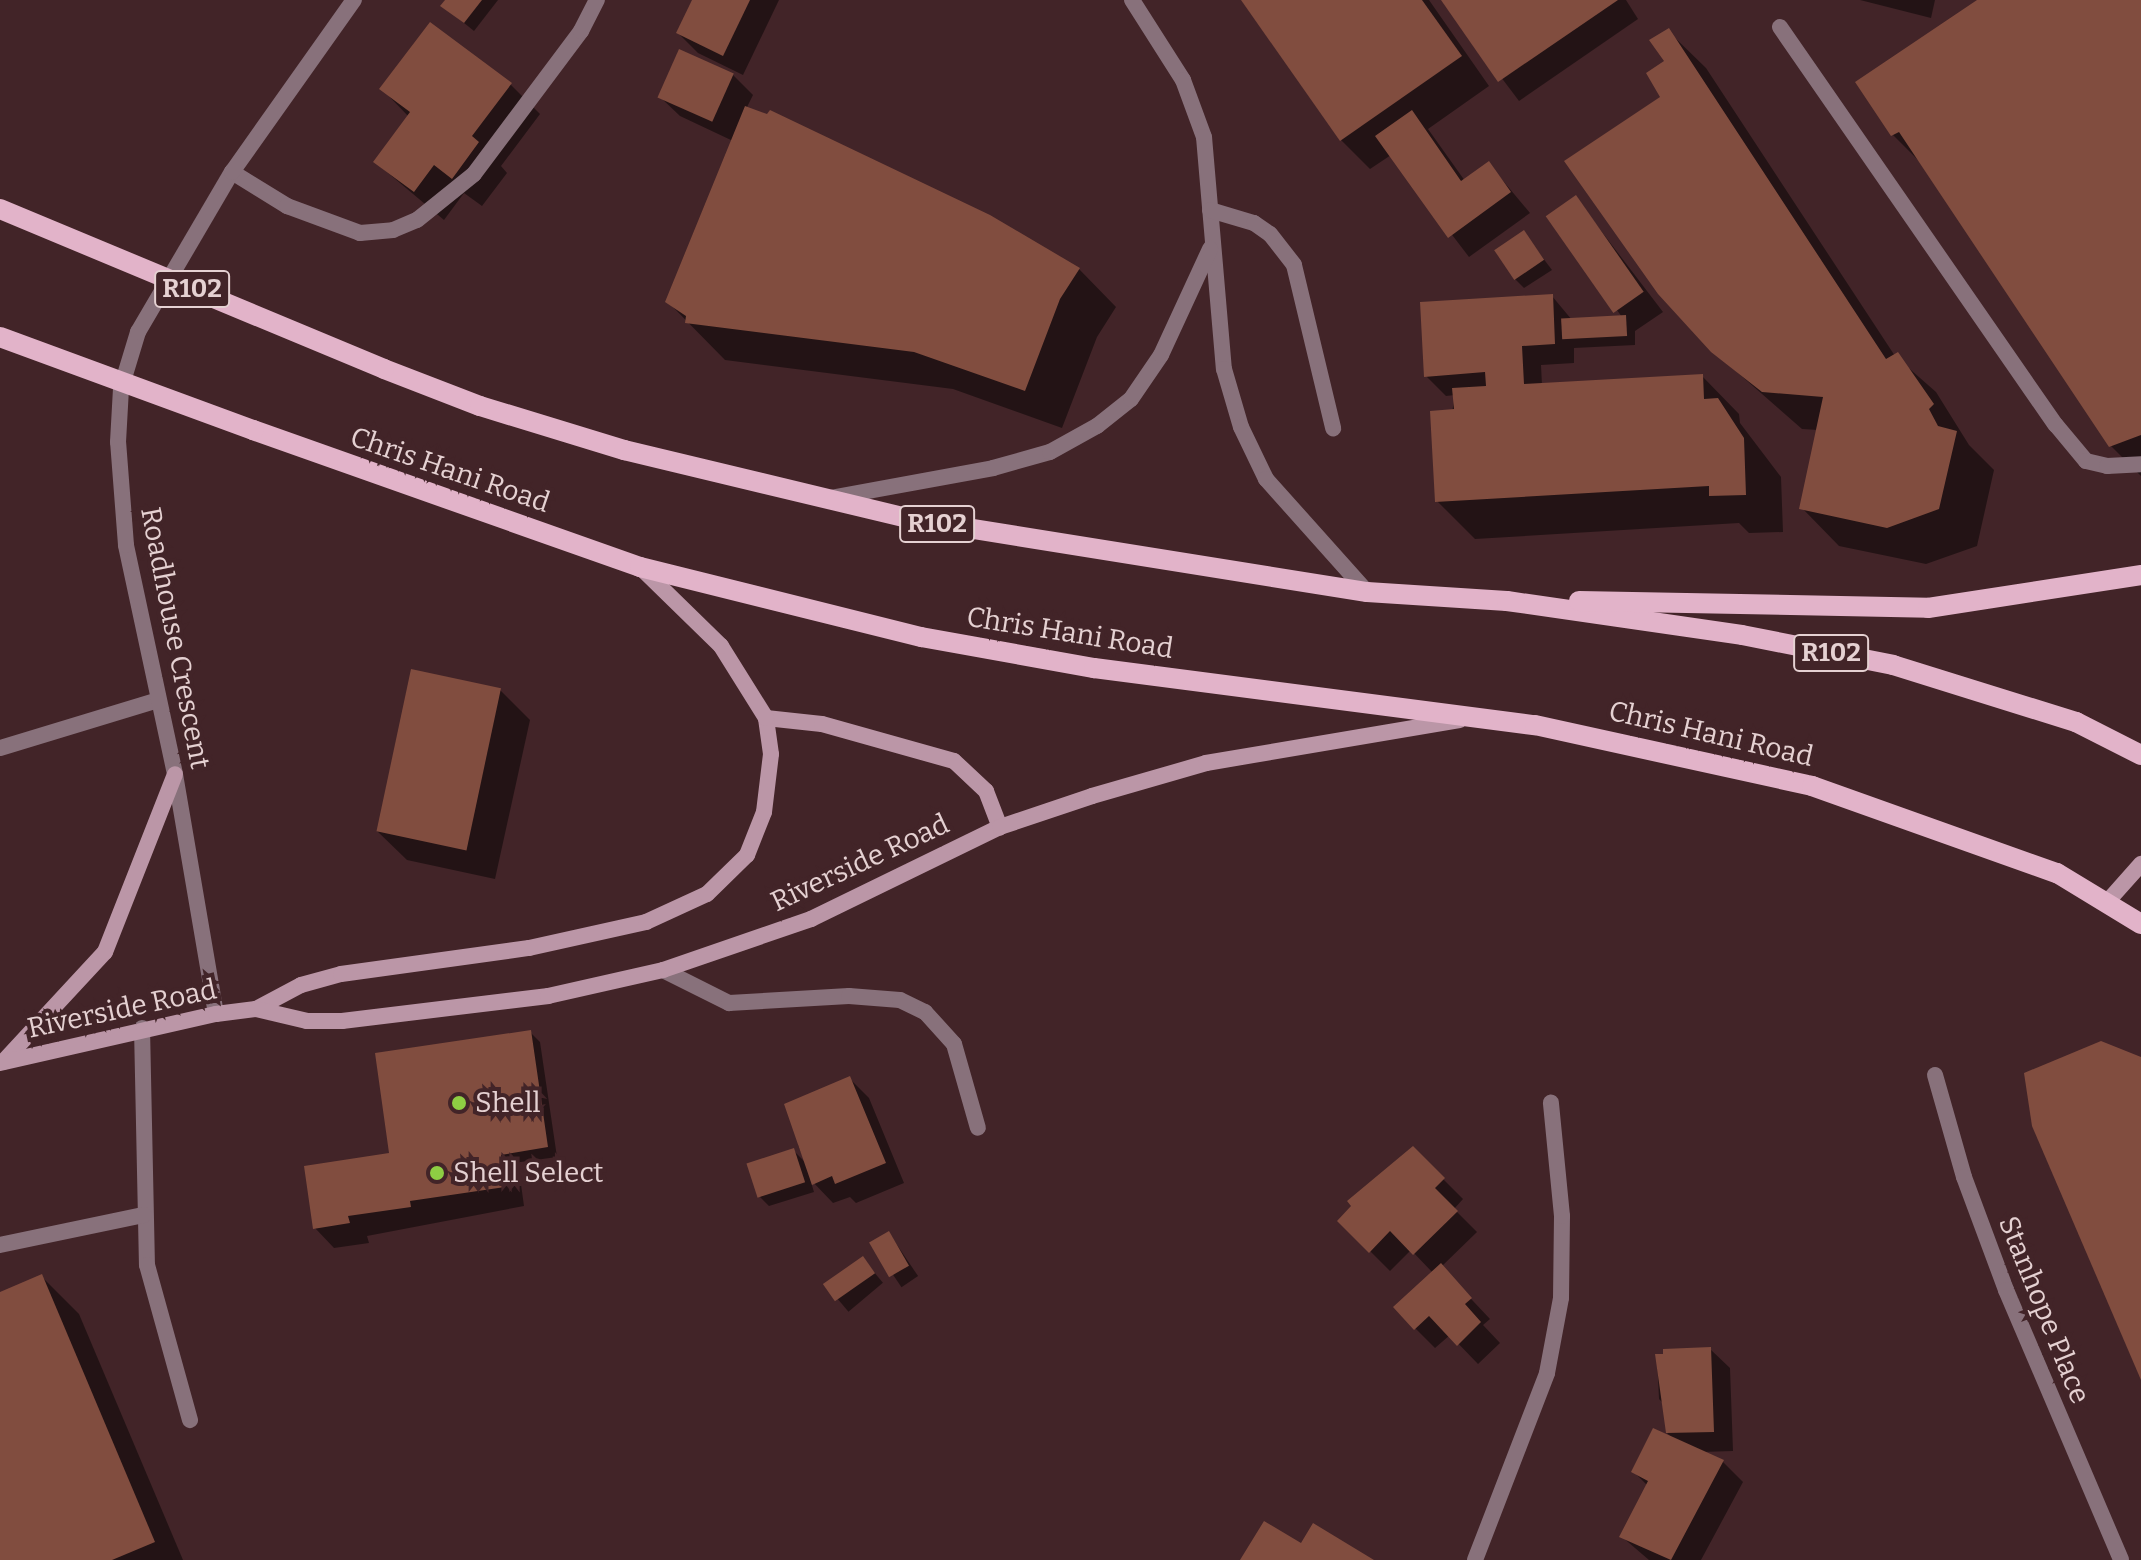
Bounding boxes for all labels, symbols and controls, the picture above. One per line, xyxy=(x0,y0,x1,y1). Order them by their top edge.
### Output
road number: R102 xyxy=(154,267,230,311)
street label: Chris Hani Road xyxy=(346,420,554,520)
road number: R102 xyxy=(899,502,975,546)
street label: Roadhouse Crescent xyxy=(133,504,217,772)
street label: Chris Hani Road xyxy=(964,600,1176,666)
road number: R102 xyxy=(1793,631,1869,675)
street label: Chris Hani Road xyxy=(1606,694,1816,774)
street label: Riverside Road xyxy=(766,807,954,919)
street label: Riverside Road xyxy=(24,973,220,1045)
place label: Shell xyxy=(475,1086,541,1120)
marker: Shell xyxy=(450,1094,468,1112)
place label: Shell Select xyxy=(453,1156,604,1190)
marker: Shell Select xyxy=(428,1164,446,1182)
street label: Stanhope Place xyxy=(1991,1211,2097,1409)

